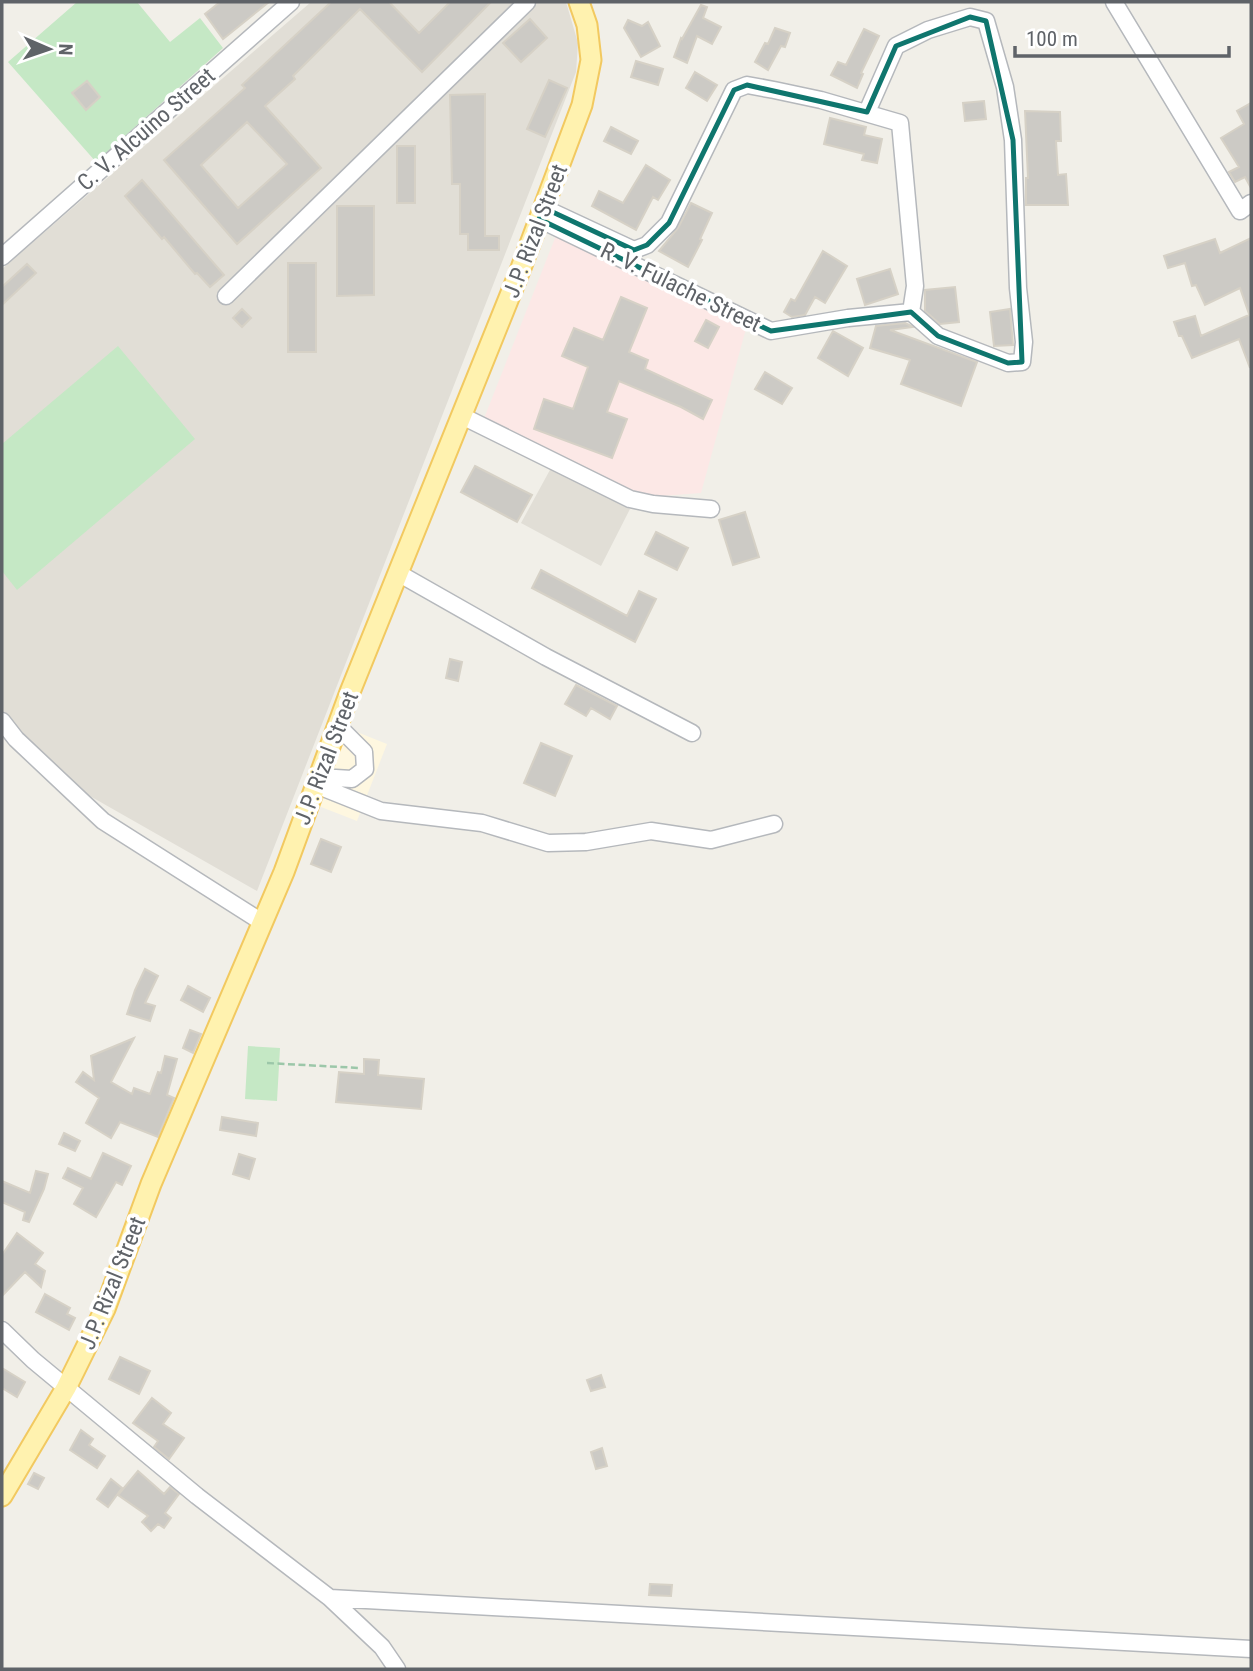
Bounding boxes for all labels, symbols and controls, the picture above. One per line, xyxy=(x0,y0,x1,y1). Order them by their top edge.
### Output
north arrow xyxy=(14,14,84,84)
scale bar xyxy=(1015,14,1228,58)
text: 100 m xyxy=(1026,27,1078,51)
text: N xyxy=(54,43,77,56)
street label: C. V. Alcuino Street xyxy=(72,62,221,196)
street label: J.P. Rizal Street xyxy=(498,161,573,302)
street label: R. V. Fulache Street xyxy=(596,237,765,338)
street label: J.P. Rizal Street xyxy=(289,688,364,829)
street label: J.P. Rizal Street xyxy=(74,1213,151,1353)

